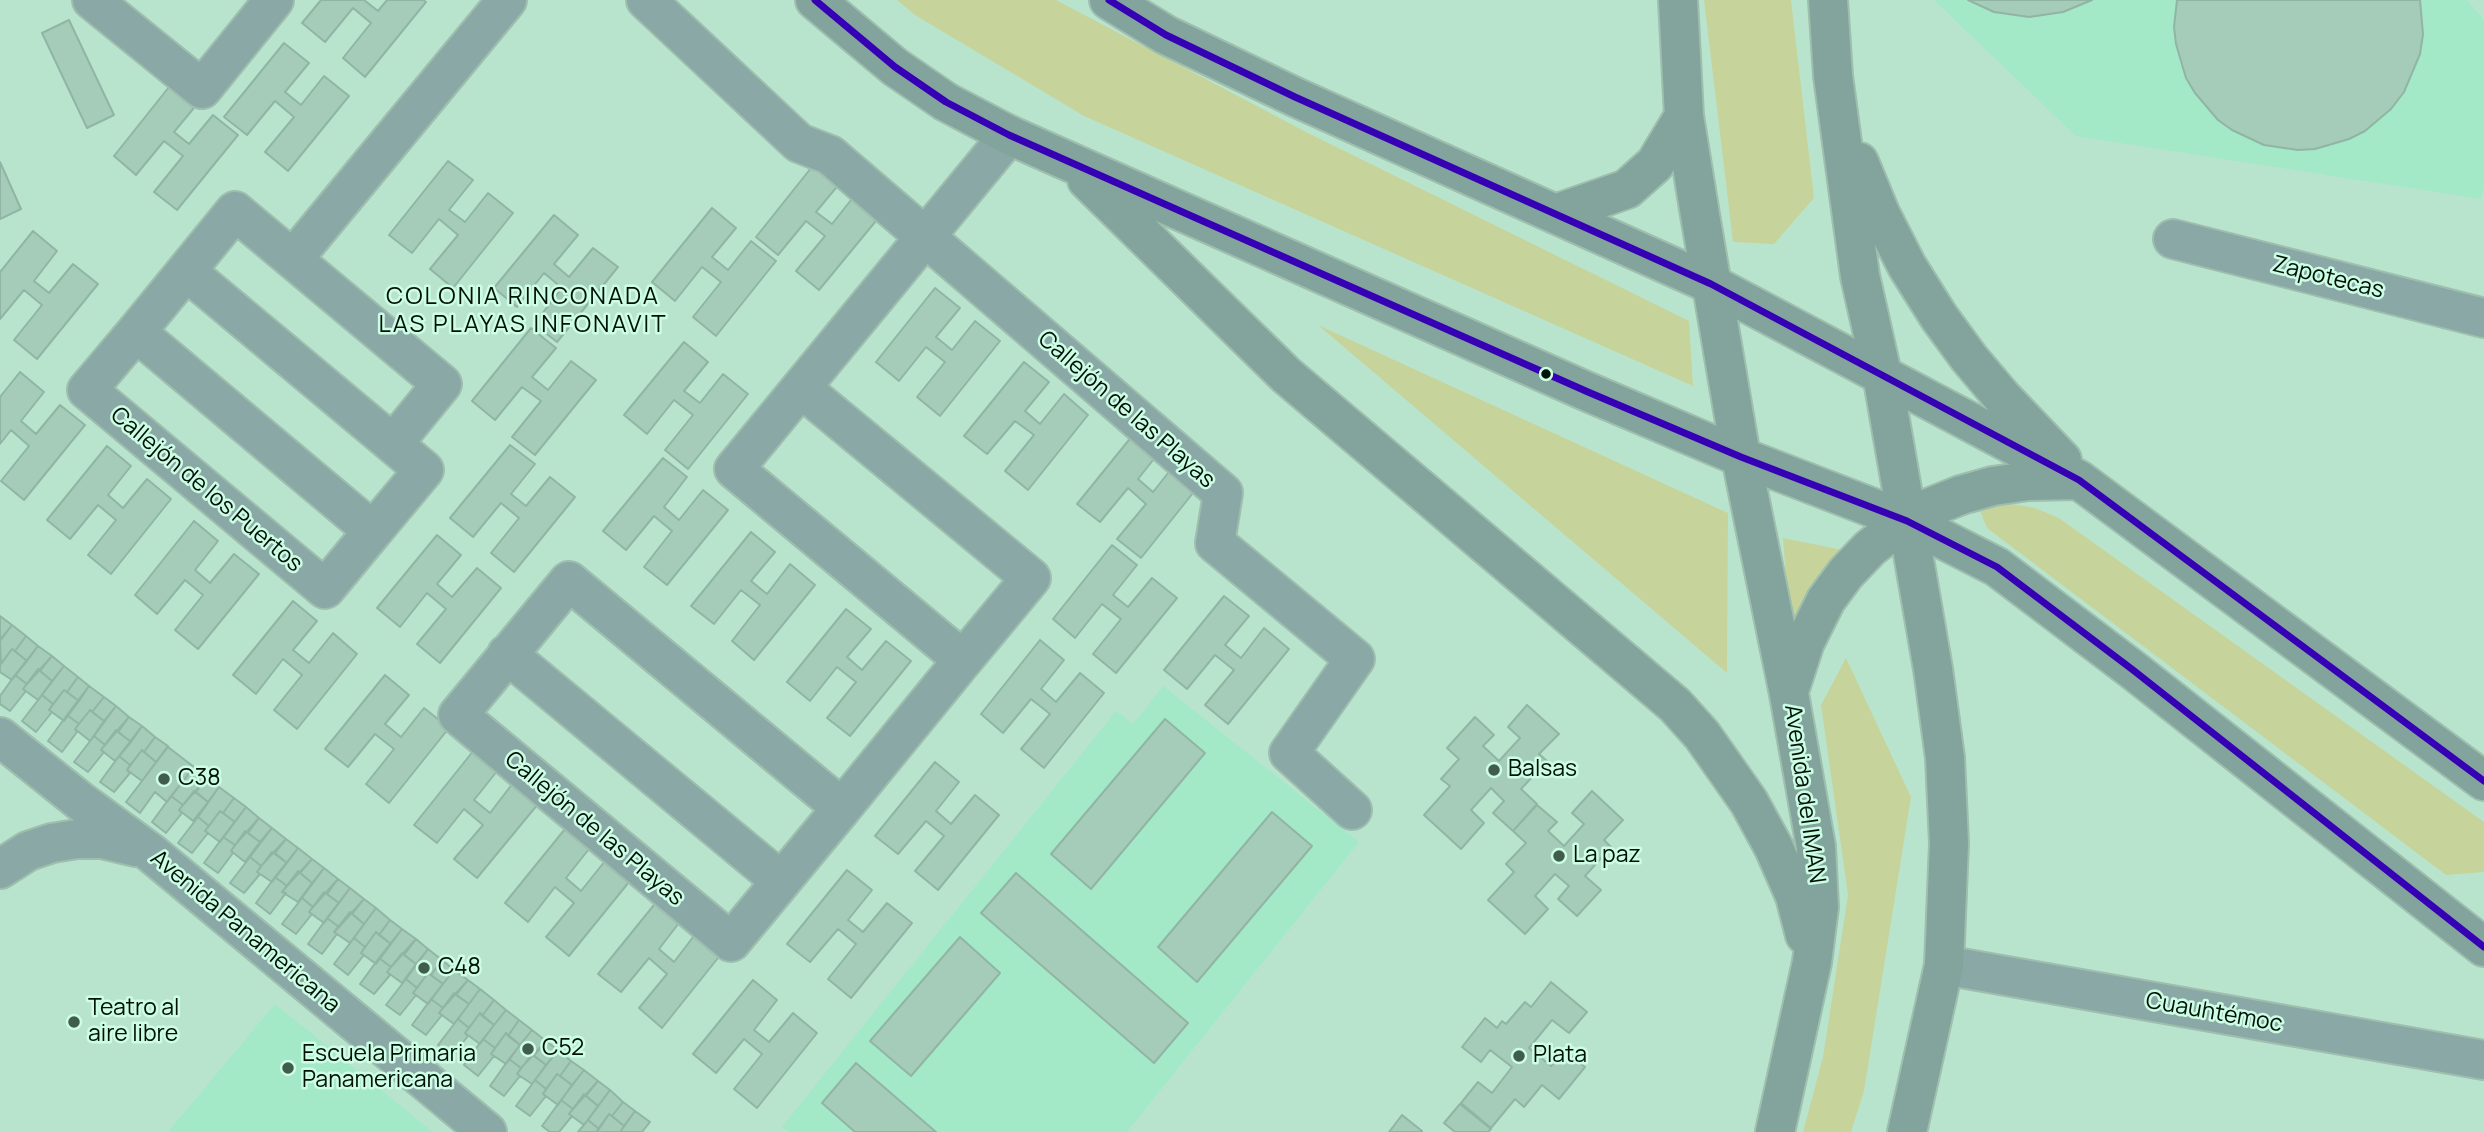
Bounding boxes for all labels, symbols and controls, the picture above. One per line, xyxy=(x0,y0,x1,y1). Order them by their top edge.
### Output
street label: Zapotecas xyxy=(2269,251,2387,305)
district label: COLONIA RINCONADA LAS PLAYAS INFONAVIT xyxy=(381,283,665,339)
street label: Callejón de las Playas xyxy=(1032,326,1220,494)
unlabelled marker xyxy=(1539,367,1553,381)
street label: Callejón de los Puertos xyxy=(104,402,308,578)
street label: Avenida del IMAN xyxy=(1778,703,1830,885)
street label: Callejón de las Playas xyxy=(499,746,689,912)
place label: Balsas xyxy=(1508,756,1577,784)
marker: Balsas xyxy=(1486,762,1502,778)
place label: C38 xyxy=(178,765,221,793)
marker: C38 xyxy=(156,771,172,787)
place label: La paz xyxy=(1573,842,1641,870)
street label: Avenida Panamericana xyxy=(145,845,345,1019)
marker: La paz xyxy=(1551,848,1567,864)
place label: C48 xyxy=(438,954,481,982)
marker: C48 xyxy=(416,960,432,976)
street label: Cuauhtémoc xyxy=(2144,987,2284,1039)
place label: Teatro al aire libre xyxy=(88,995,179,1049)
marker: Teatro al aire libre xyxy=(66,1014,82,1030)
place label: C52 xyxy=(542,1035,584,1063)
place label: Escuela Primaria Panamericana xyxy=(302,1041,476,1095)
marker: C52 xyxy=(520,1041,536,1057)
place label: Plata xyxy=(1533,1042,1587,1070)
marker: Plata xyxy=(1511,1048,1527,1064)
marker: Escuela Primaria Panamericana xyxy=(280,1060,296,1076)

